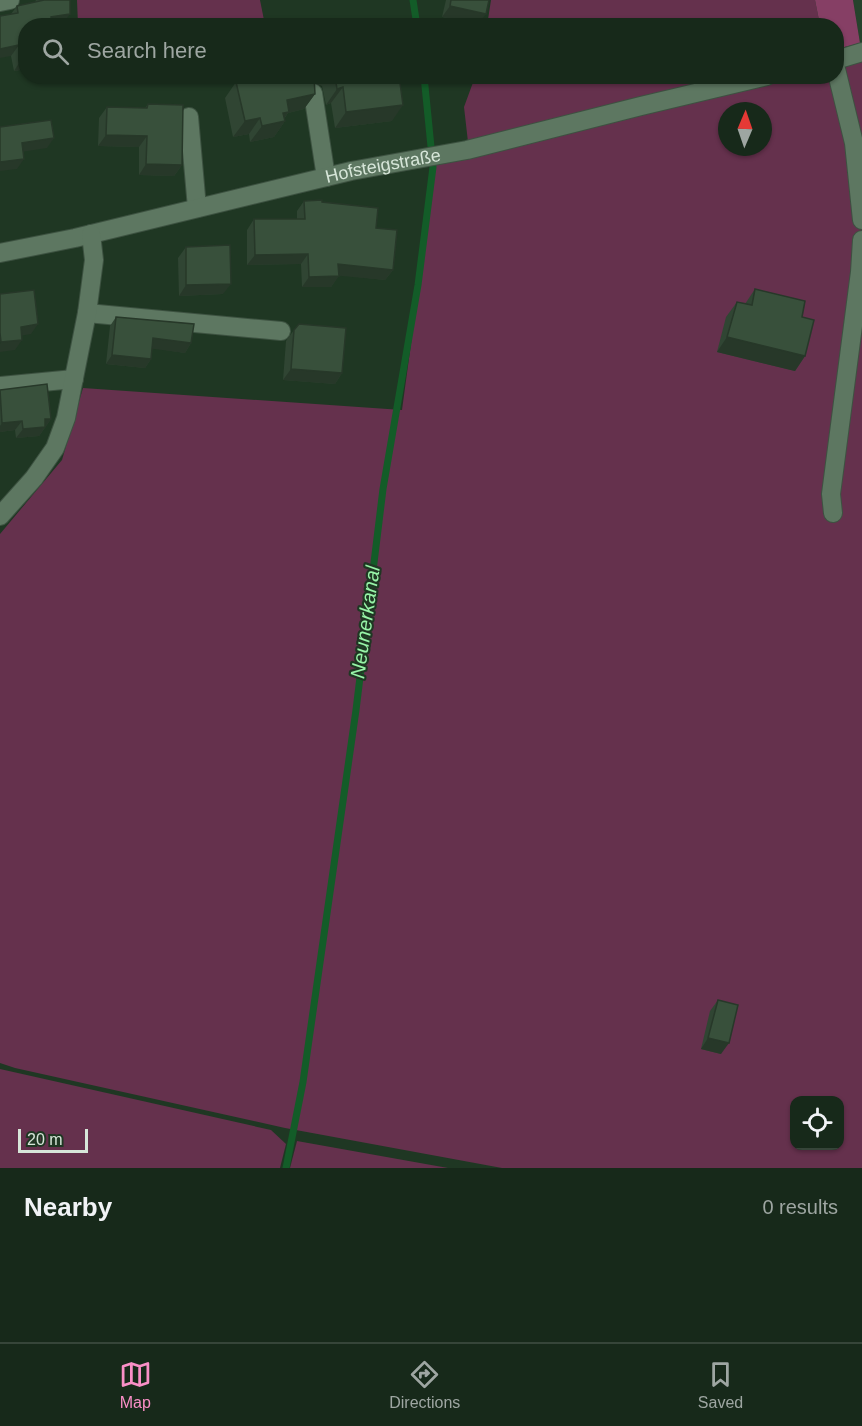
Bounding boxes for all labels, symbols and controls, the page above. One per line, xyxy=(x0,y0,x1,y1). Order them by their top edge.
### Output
search box xyxy=(18,18,844,84)
icon: search xyxy=(39,35,72,68)
text: Search here xyxy=(87,38,207,63)
north arrow xyxy=(718,102,772,156)
street label: Hofsteigstraße xyxy=(323,145,442,187)
water label: Neunerkanal xyxy=(346,564,384,680)
map controls xyxy=(790,1096,844,1150)
button: locate xyxy=(790,1096,844,1150)
scale bar xyxy=(18,1126,88,1154)
text: 20 m xyxy=(27,1131,63,1148)
text: Nearby xyxy=(24,1192,112,1222)
text: 0 results xyxy=(762,1196,838,1218)
tab: Map xyxy=(119,1358,152,1412)
tab: Directions xyxy=(389,1358,460,1412)
tab: Saved xyxy=(698,1358,743,1412)

